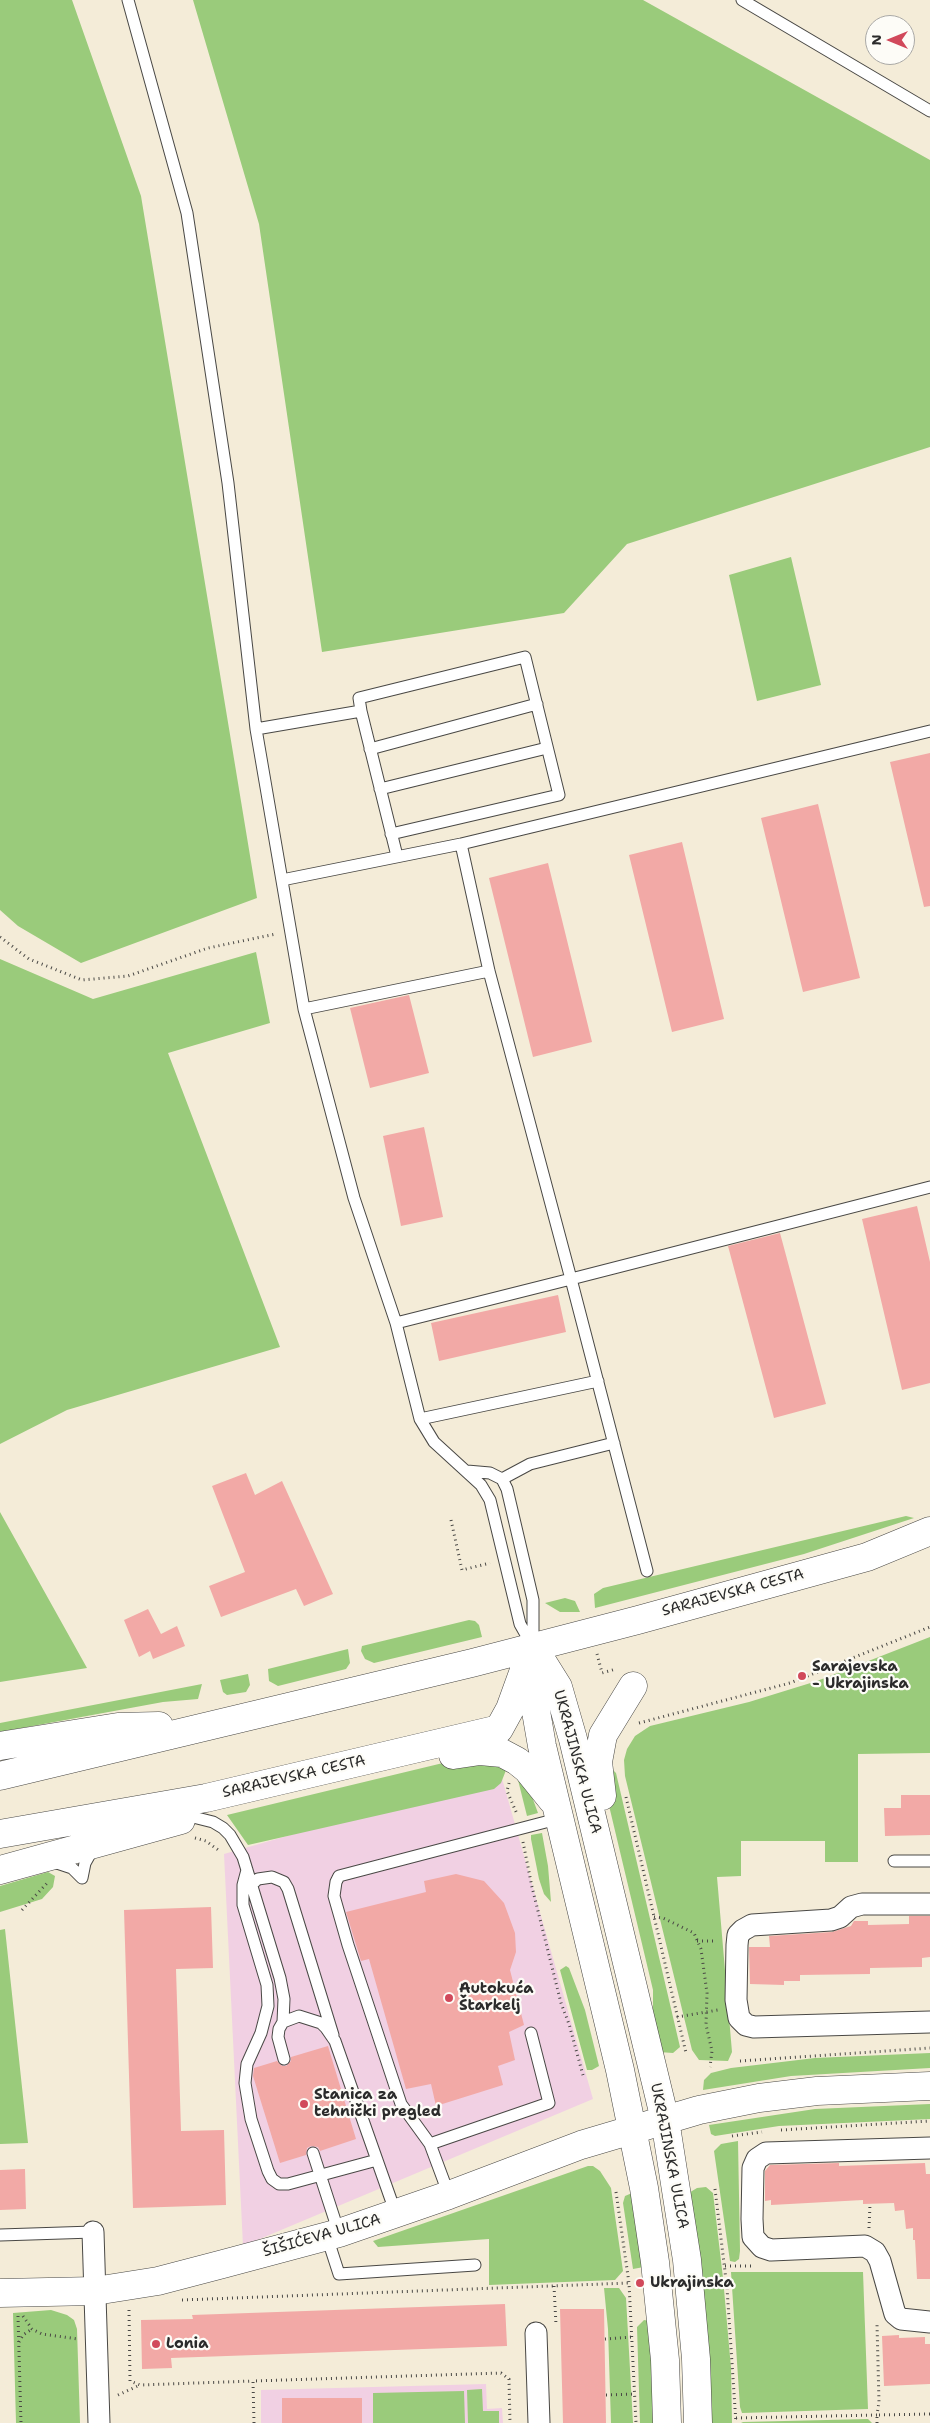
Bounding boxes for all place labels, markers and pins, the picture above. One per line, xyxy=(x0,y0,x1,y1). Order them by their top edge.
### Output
place label: Sarajevska - Ukrajinska xyxy=(812,1658,909,1693)
marker: Sarajevska - Ukrajinska xyxy=(796,1670,808,1682)
place label: Autokuća Štarkelj xyxy=(459,1980,534,2015)
marker: Autokuća Štarkelj xyxy=(443,1992,455,2004)
place label: Stanica za tehnički pregled xyxy=(314,2086,441,2121)
marker: Stanica za tehnički pregled xyxy=(298,2098,310,2110)
place label: Ukrajinska xyxy=(650,2274,734,2292)
marker: Ukrajinska xyxy=(634,2277,646,2289)
place label: Lonia xyxy=(166,2335,208,2353)
marker: Lonia xyxy=(150,2338,162,2350)

